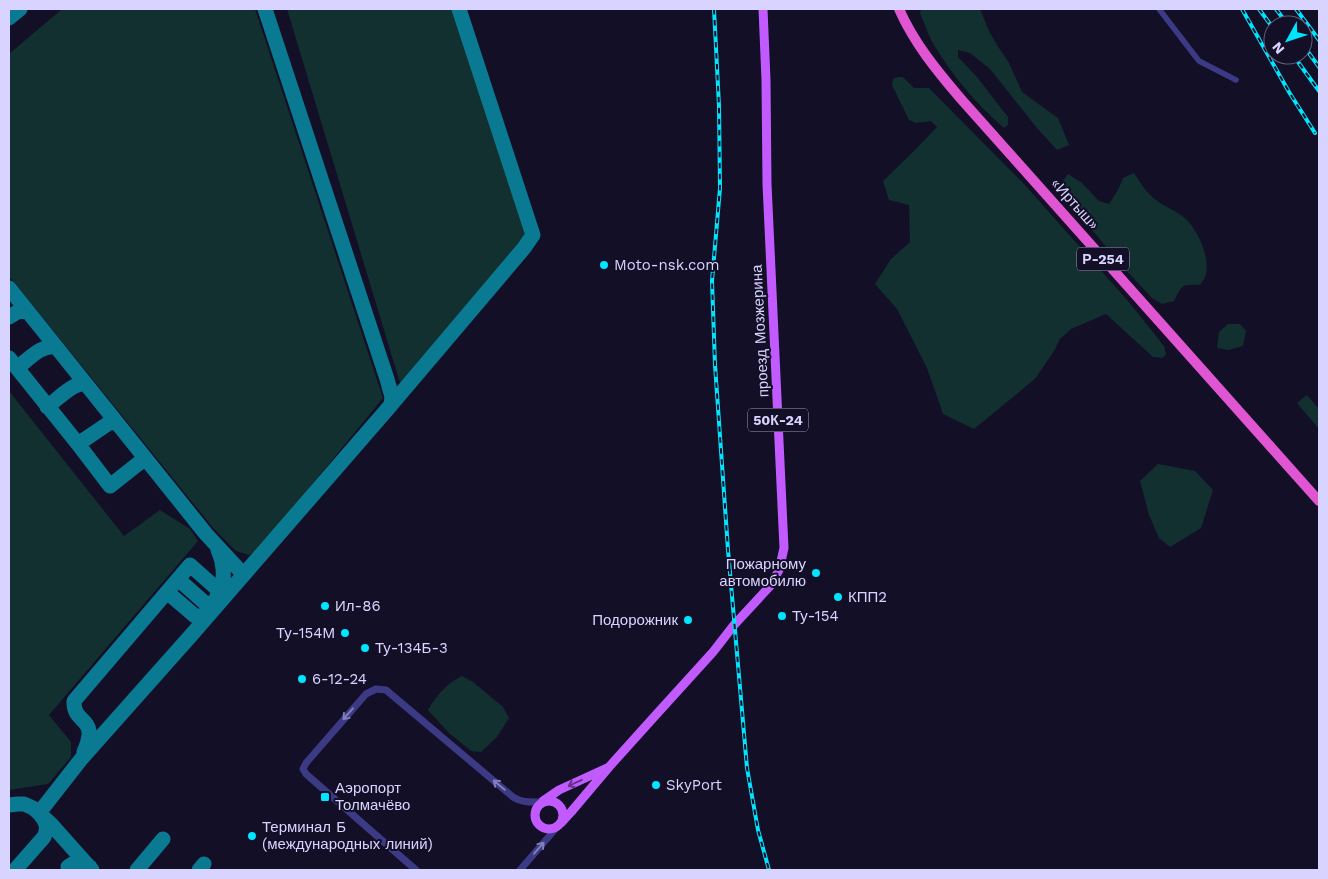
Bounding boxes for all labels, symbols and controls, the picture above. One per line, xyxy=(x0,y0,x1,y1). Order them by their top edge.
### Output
north arrow xyxy=(1263,15,1313,65)
text: N xyxy=(1269,39,1288,57)
street label: «Иртыш» xyxy=(1047,174,1103,234)
road number: Р-254 xyxy=(1077,248,1129,270)
place label: Moto-nsk.com xyxy=(614,256,720,274)
marker: Moto-nsk.com xyxy=(598,259,610,271)
street label: проезд Мозжерина xyxy=(748,264,772,398)
road number: 50К-24 xyxy=(748,408,808,432)
place label: Пожарному автомобилю xyxy=(719,555,806,590)
marker: Пожарному автомобилю xyxy=(810,567,822,579)
place label: КПП2 xyxy=(848,588,887,606)
marker: КПП2 xyxy=(832,591,844,603)
place label: Ил-86 xyxy=(335,597,381,615)
marker: Ил-86 xyxy=(319,600,331,612)
place label: Ту-154 xyxy=(792,607,839,625)
marker: Ту-154 xyxy=(776,610,788,622)
place label: Подорожник xyxy=(592,611,678,629)
marker: Подорожник xyxy=(682,614,694,626)
place label: Ту-154М xyxy=(276,624,335,642)
marker: Ту-154М xyxy=(339,627,351,639)
place label: Ту-134Б-3 xyxy=(375,639,448,657)
marker: Ту-134Б-3 xyxy=(359,642,371,654)
place label: 6-12-24 xyxy=(312,670,367,688)
marker: 6-12-24 xyxy=(296,673,308,685)
one-way arrow xyxy=(343,708,354,721)
place label: SkyPort xyxy=(666,776,723,794)
place label: Аэропорт Толмачёво xyxy=(335,779,410,814)
one-way arrow xyxy=(568,779,583,789)
marker: SkyPort xyxy=(650,779,662,791)
one-way arrow xyxy=(493,780,506,791)
marker: Аэропорт Толмачёво xyxy=(319,791,331,803)
place label: Терминал Б (международных линий) xyxy=(262,818,433,853)
marker: Терминал Б (международных линий) xyxy=(246,830,258,842)
one-way arrow xyxy=(533,842,544,855)

